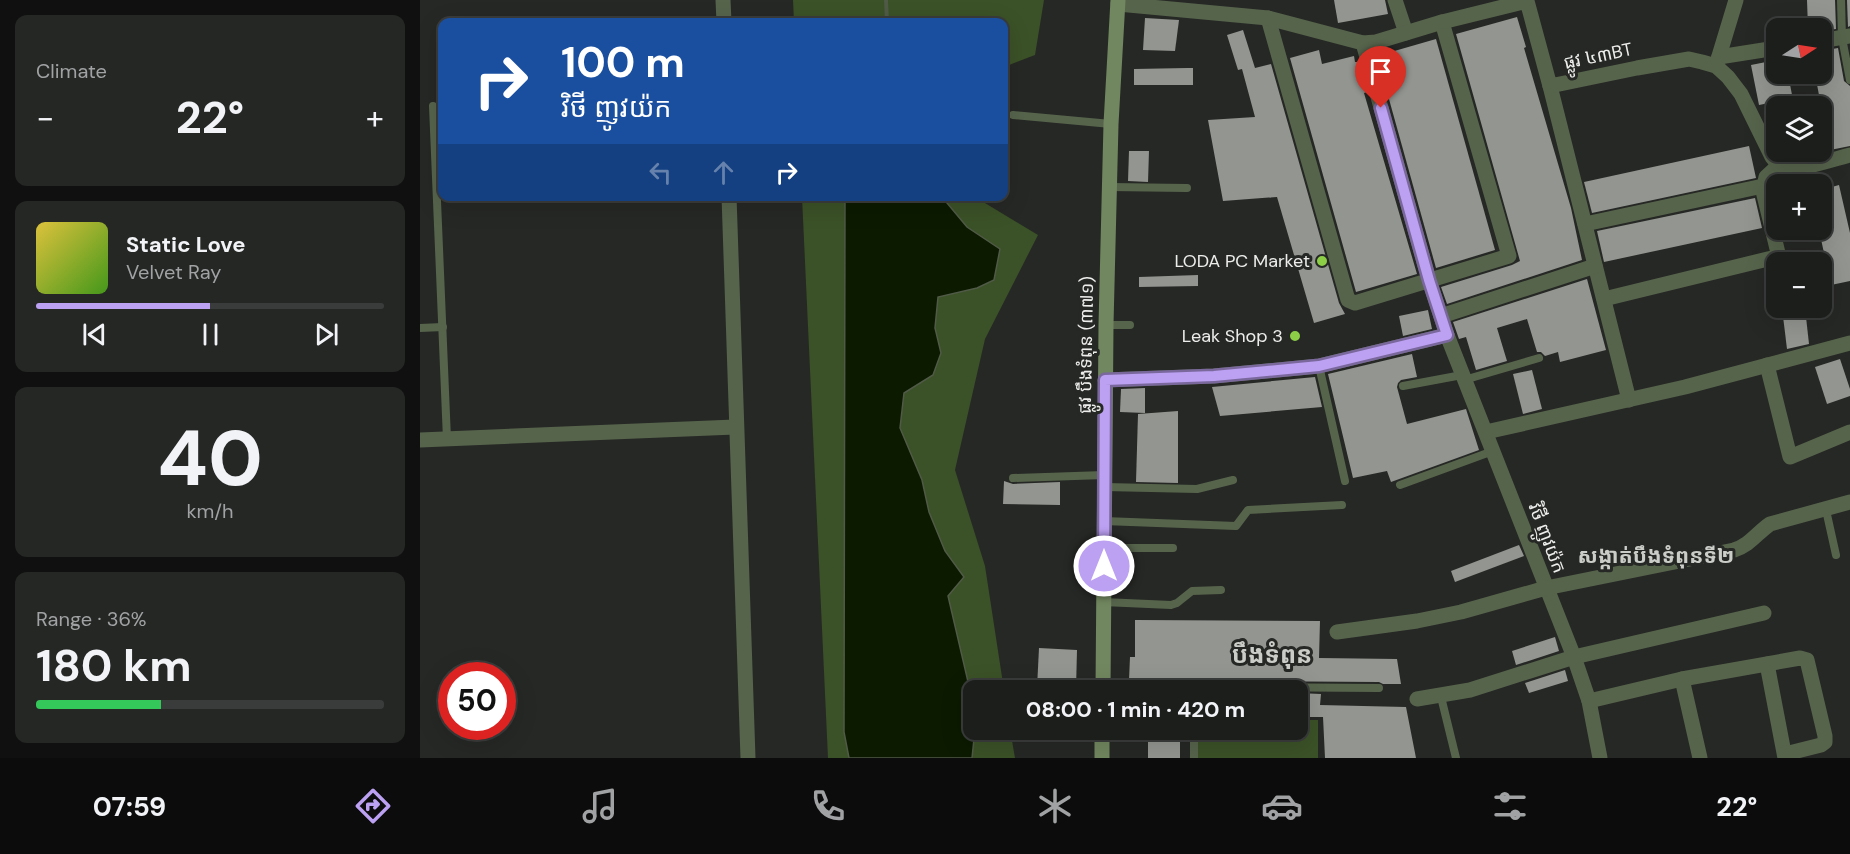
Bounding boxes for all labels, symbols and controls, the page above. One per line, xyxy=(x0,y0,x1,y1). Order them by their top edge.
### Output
north arrow xyxy=(1766,18,1832,84)
map controls xyxy=(1766,18,1832,318)
text: 100 m xyxy=(561,35,685,90)
street label: ផ្លូវ ៤៣BT xyxy=(1561,37,1635,79)
icon: right xyxy=(462,42,540,120)
pin xyxy=(1355,46,1406,108)
icon: arrive xyxy=(1364,55,1397,88)
text: Climate xyxy=(36,58,107,84)
text: 22° xyxy=(176,88,244,147)
text: វិថី ញូវយ៉ក xyxy=(561,90,672,125)
text: − xyxy=(36,96,54,139)
text: + xyxy=(366,96,384,139)
button: layers xyxy=(1766,96,1832,162)
icon: left xyxy=(644,156,677,189)
icon: ahead xyxy=(707,156,740,189)
icon: right xyxy=(770,156,803,189)
button: + xyxy=(1766,174,1832,240)
text: Static Love xyxy=(126,230,246,259)
place label: LODA PC Market xyxy=(1174,249,1310,273)
button: − xyxy=(1766,252,1832,318)
marker: LODA PC Market xyxy=(1315,254,1329,268)
text: Velvet Ray xyxy=(126,259,221,285)
street label: ផ្លូវ បឹងទំពុន (៣៧១) xyxy=(1073,276,1104,414)
icon: previous xyxy=(78,318,111,351)
icon: pause xyxy=(194,318,227,351)
icon: next xyxy=(310,318,343,351)
place label: Leak Shop 3 xyxy=(1182,324,1283,348)
marker: Leak Shop 3 xyxy=(1288,329,1302,343)
text: 40 xyxy=(157,408,263,509)
text: km/h xyxy=(186,498,234,524)
street label: វិថី ញូវយ៉ក xyxy=(1519,498,1571,578)
position arrow xyxy=(1072,534,1136,598)
district label: សង្កាត់បឹងទំពុនទី២ xyxy=(1578,542,1734,570)
text: Range · 36% xyxy=(36,606,146,632)
text: 180 km xyxy=(36,636,191,695)
district label: បឹងទំពុន xyxy=(1232,639,1312,670)
speed limit sign: 50 xyxy=(438,662,516,740)
text: 08:00 · 1 min · 420 m xyxy=(1026,695,1245,724)
icon: directions xyxy=(352,785,394,827)
icon: music xyxy=(579,785,621,827)
icon: phone xyxy=(807,785,849,827)
icon: climate xyxy=(1034,785,1076,827)
icon: car xyxy=(1261,785,1303,827)
icon: filters xyxy=(1489,785,1531,827)
text: 07:59 xyxy=(93,789,166,824)
text: 22° xyxy=(1716,789,1757,824)

